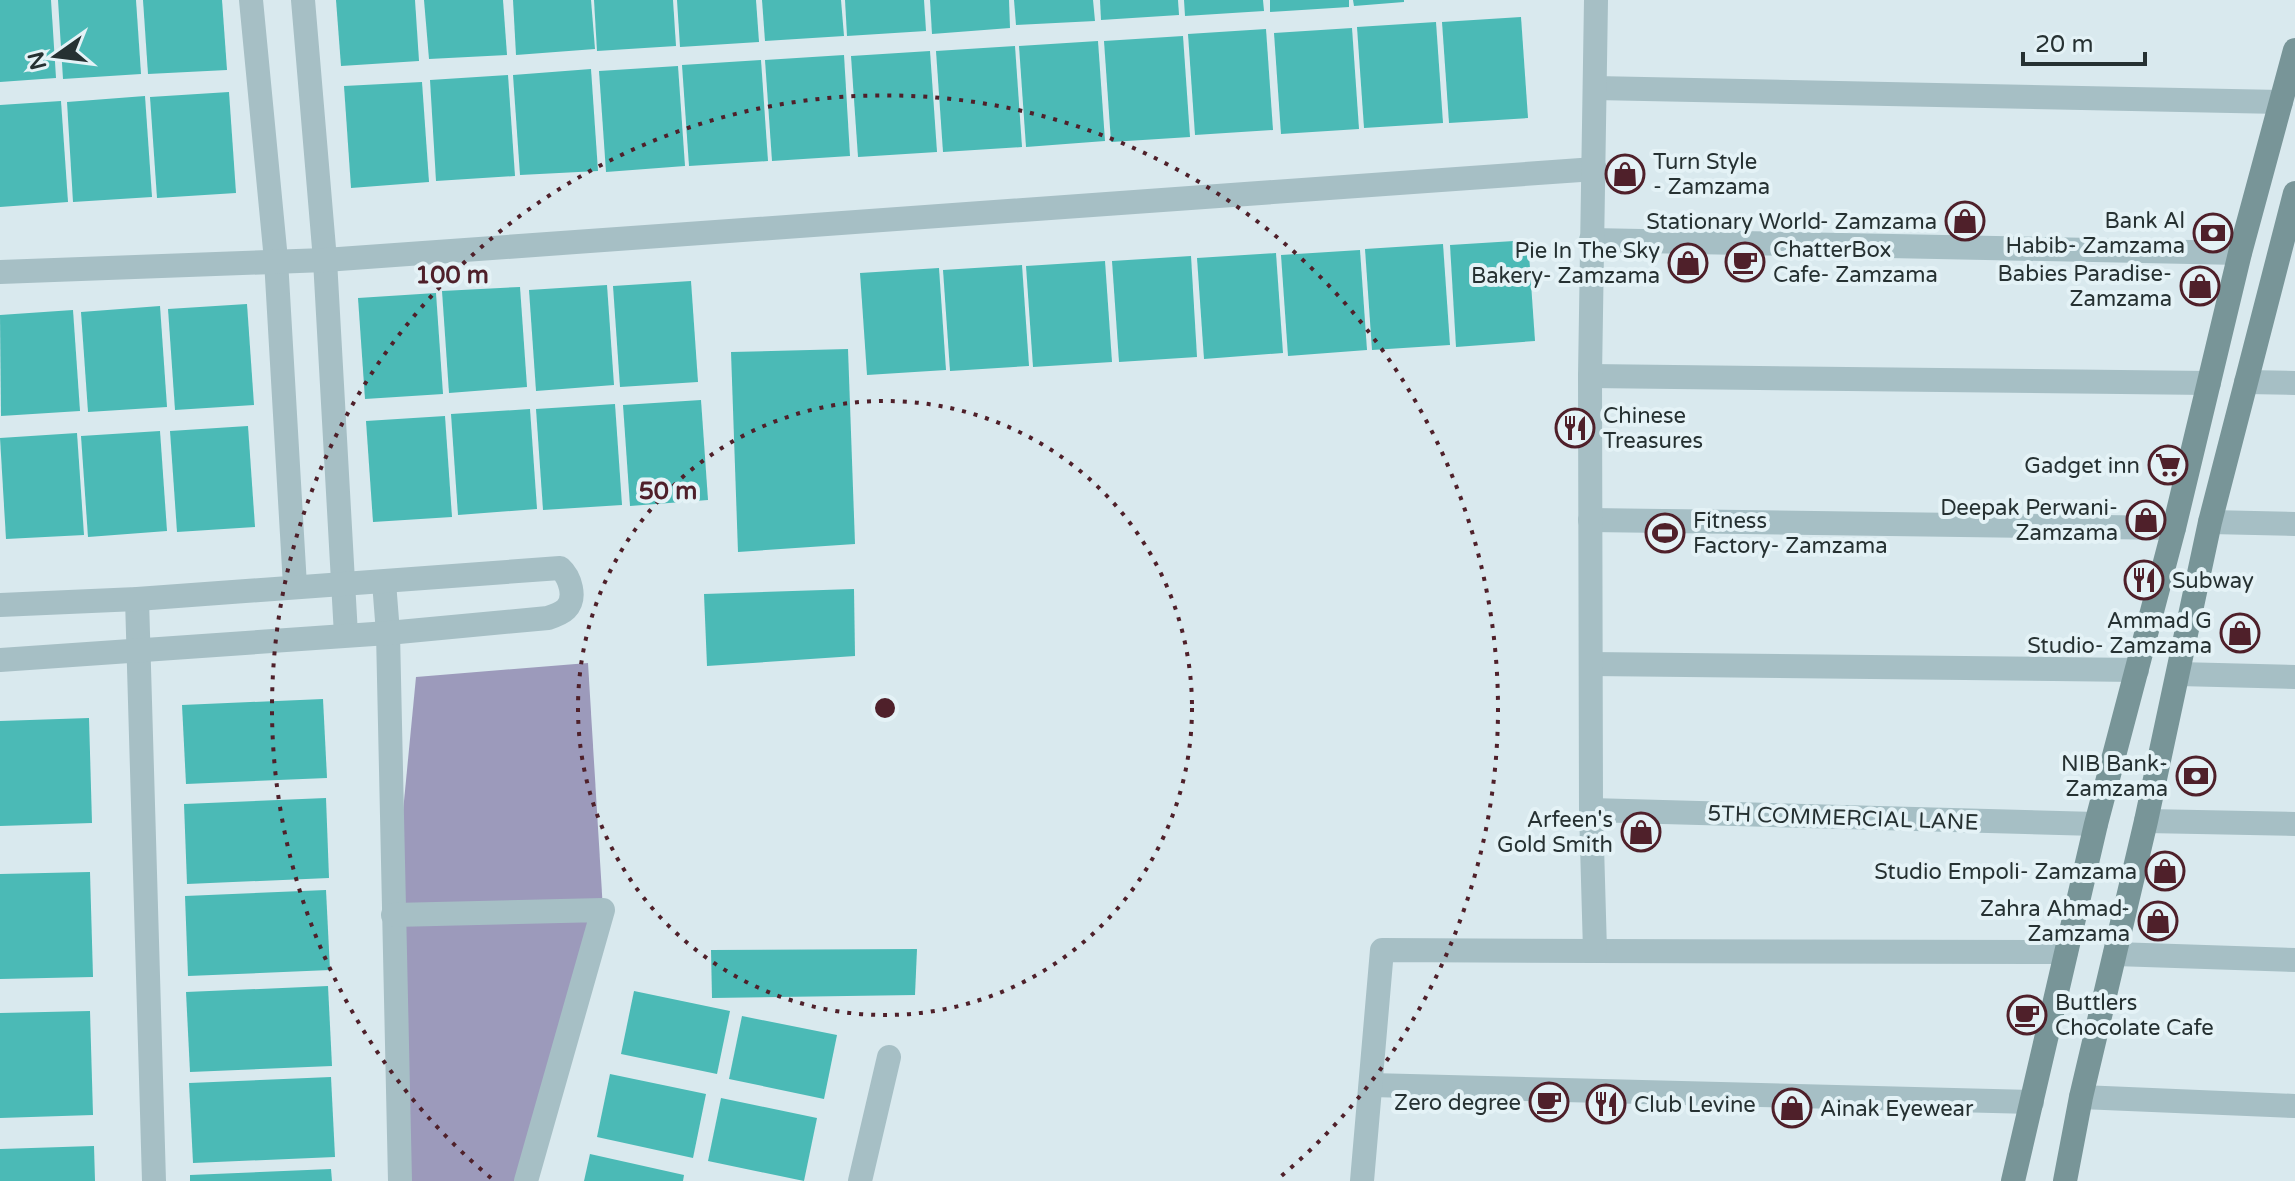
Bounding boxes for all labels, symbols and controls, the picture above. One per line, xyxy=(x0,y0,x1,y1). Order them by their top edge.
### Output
north arrow xyxy=(16,16,96,96)
scale bar xyxy=(2023,16,2145,66)
text: 20 m xyxy=(2035,30,2093,59)
text: N xyxy=(23,49,52,72)
place label: Turn Style - Zamzama xyxy=(1653,149,1770,200)
shop icon: Turn Style - Zamzama xyxy=(1604,153,1646,195)
shop icon: Stationary World- Zamzama xyxy=(1944,200,1986,242)
place label: Bank Al Habib- Zamzama xyxy=(2006,208,2185,259)
place label: Stationary World- Zamzama xyxy=(1646,209,1937,235)
bank icon: Bank Al Habib- Zamzama xyxy=(2192,212,2234,254)
place label: ChatterBox Cafe- Zamzama xyxy=(1773,237,1938,288)
place label: Pie In The Sky Bakery- Zamzama xyxy=(1471,238,1660,289)
cafe icon: ChatterBox Cafe- Zamzama xyxy=(1724,241,1766,283)
shop icon: Pie In The Sky Bakery- Zamzama xyxy=(1667,242,1709,284)
text: 100 m xyxy=(415,261,489,290)
place label: Babies Paradise- Zamzama xyxy=(1998,261,2172,312)
shop icon: Babies Paradise- Zamzama xyxy=(2179,265,2221,307)
place label: Chinese Treasures xyxy=(1603,403,1703,454)
restaurant icon: Chinese Treasures xyxy=(1554,407,1596,449)
supermarket icon: Gadget inn xyxy=(2147,444,2189,486)
place label: Gadget inn xyxy=(2024,453,2140,479)
text: 50 m xyxy=(639,477,697,506)
place label: Deepak Perwani- Zamzama xyxy=(1940,495,2118,546)
shop icon: Deepak Perwani- Zamzama xyxy=(2125,499,2167,541)
place label: Fitness Factory- Zamzama xyxy=(1693,508,1888,559)
sports icon: Fitness Factory- Zamzama xyxy=(1644,512,1686,554)
restaurant icon: Subway xyxy=(2123,559,2165,601)
place label: Subway xyxy=(2172,568,2254,594)
place label: Ammad G Studio- Zamzama xyxy=(2027,608,2212,659)
shop icon: Ammad G Studio- Zamzama xyxy=(2219,612,2261,654)
centre of rings xyxy=(871,694,899,722)
place label: NIB Bank- Zamzama xyxy=(2061,751,2168,802)
bank icon: NIB Bank- Zamzama xyxy=(2175,755,2217,797)
street label: 5TH COMMERCIAL LANE xyxy=(1707,800,1979,836)
place label: Arfeen's Gold Smith xyxy=(1497,807,1613,858)
shop icon: Arfeen's Gold Smith xyxy=(1620,811,1662,853)
shop icon: Studio Empoli- Zamzama xyxy=(2144,850,2186,892)
place label: Studio Empoli- Zamzama xyxy=(1874,859,2137,885)
place label: Zahra Ahmad- Zamzama xyxy=(1980,896,2130,947)
shop icon: Zahra Ahmad- Zamzama xyxy=(2137,900,2179,942)
place label: Buttlers Chocolate Cafe xyxy=(2055,990,2214,1041)
cafe icon: Buttlers Chocolate Cafe xyxy=(2006,994,2048,1036)
cafe icon: Zero degree xyxy=(1528,1081,1570,1123)
restaurant icon: Club Levine xyxy=(1585,1083,1627,1125)
shop icon: Ainak Eyewear xyxy=(1771,1087,1813,1129)
place label: Zero degree xyxy=(1394,1090,1521,1116)
place label: Club Levine xyxy=(1634,1092,1756,1118)
place label: Ainak Eyewear xyxy=(1820,1096,1974,1122)

